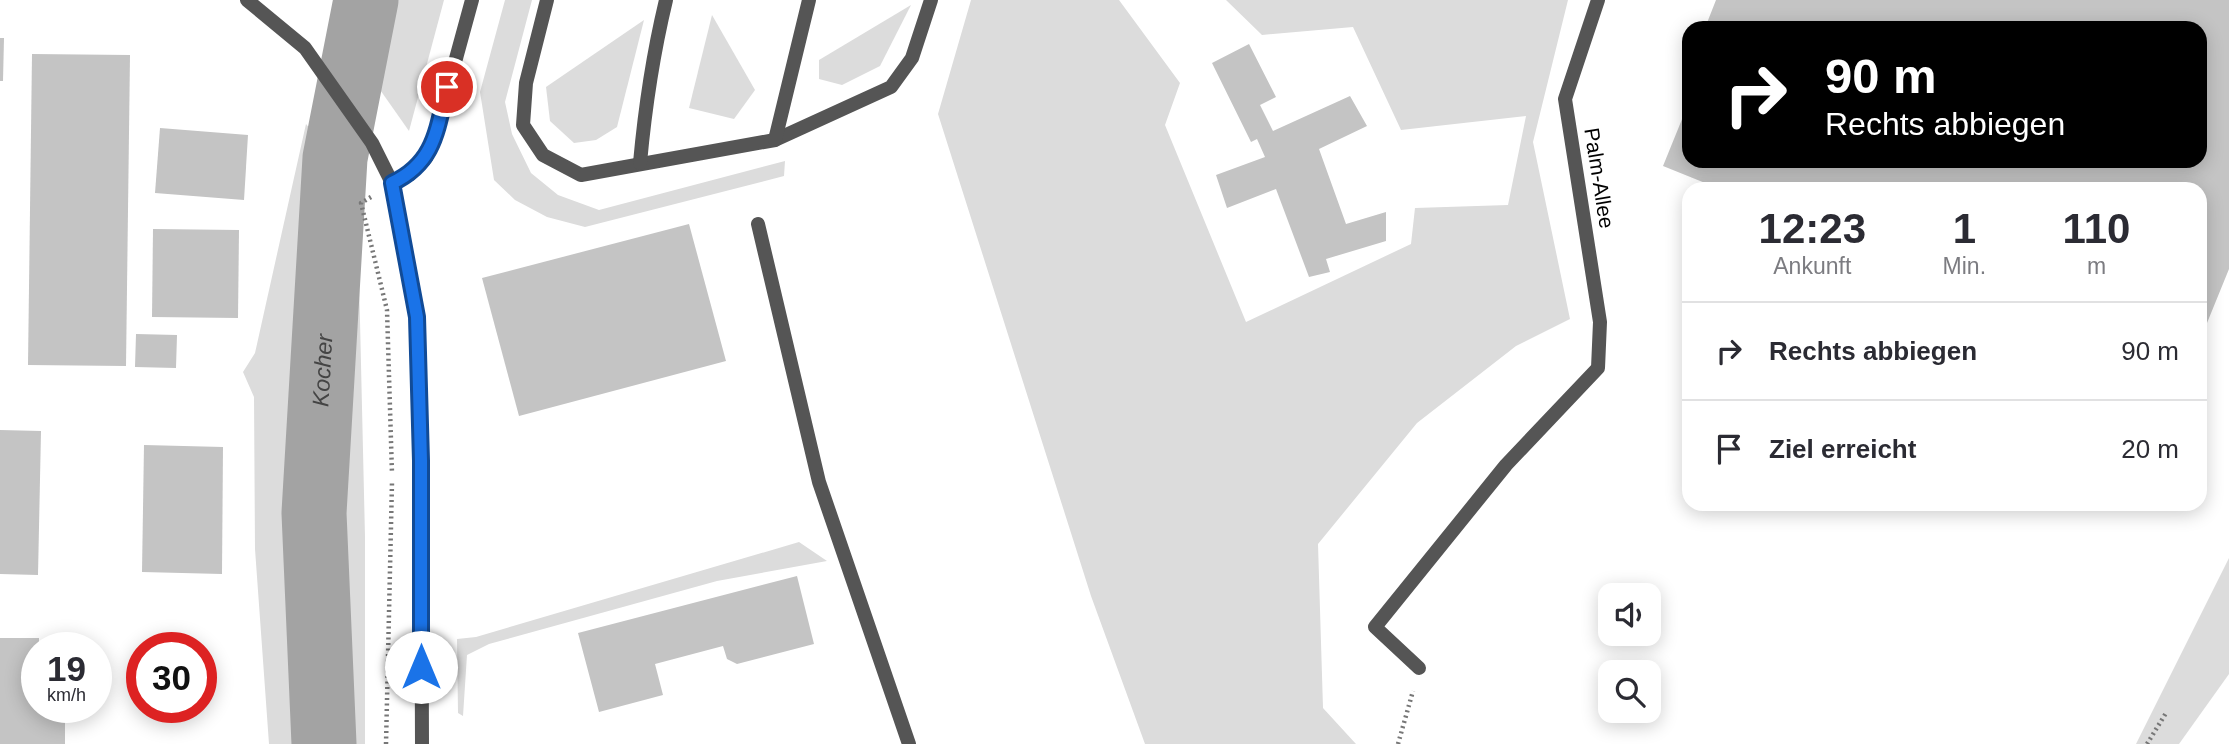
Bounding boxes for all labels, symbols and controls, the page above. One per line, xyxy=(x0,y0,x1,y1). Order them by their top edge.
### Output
icon: right xyxy=(1710,49,1801,140)
text: 90 m xyxy=(1825,49,1937,103)
pin xyxy=(417,57,477,117)
icon: arrive xyxy=(428,68,466,106)
text: Rechts abbiegen xyxy=(1825,106,2065,142)
street label: Palm-Allee xyxy=(1580,126,1619,230)
text: 12:23 xyxy=(1759,205,1866,252)
text: 1 xyxy=(1953,205,1976,252)
text: 110 xyxy=(2063,205,2130,252)
text: Ankunft xyxy=(1773,253,1851,279)
text: Min. xyxy=(1943,253,1986,279)
text: m xyxy=(2087,253,2106,279)
water label: Kocher xyxy=(307,332,338,408)
icon: right xyxy=(1710,332,1748,370)
text: Rechts abbiegen xyxy=(1769,336,1977,366)
text: 90 m xyxy=(2121,336,2179,366)
icon: arrive xyxy=(1710,430,1748,468)
text: Ziel erreicht xyxy=(1769,434,1916,464)
text: 20 m xyxy=(2121,434,2179,464)
map controls xyxy=(1598,583,1661,723)
button: sound xyxy=(1598,583,1661,646)
position arrow xyxy=(384,630,458,704)
speed limit sign: 30 xyxy=(126,632,217,723)
text: 19 xyxy=(47,649,86,688)
button: search xyxy=(1598,660,1661,723)
text: km/h xyxy=(47,685,86,705)

